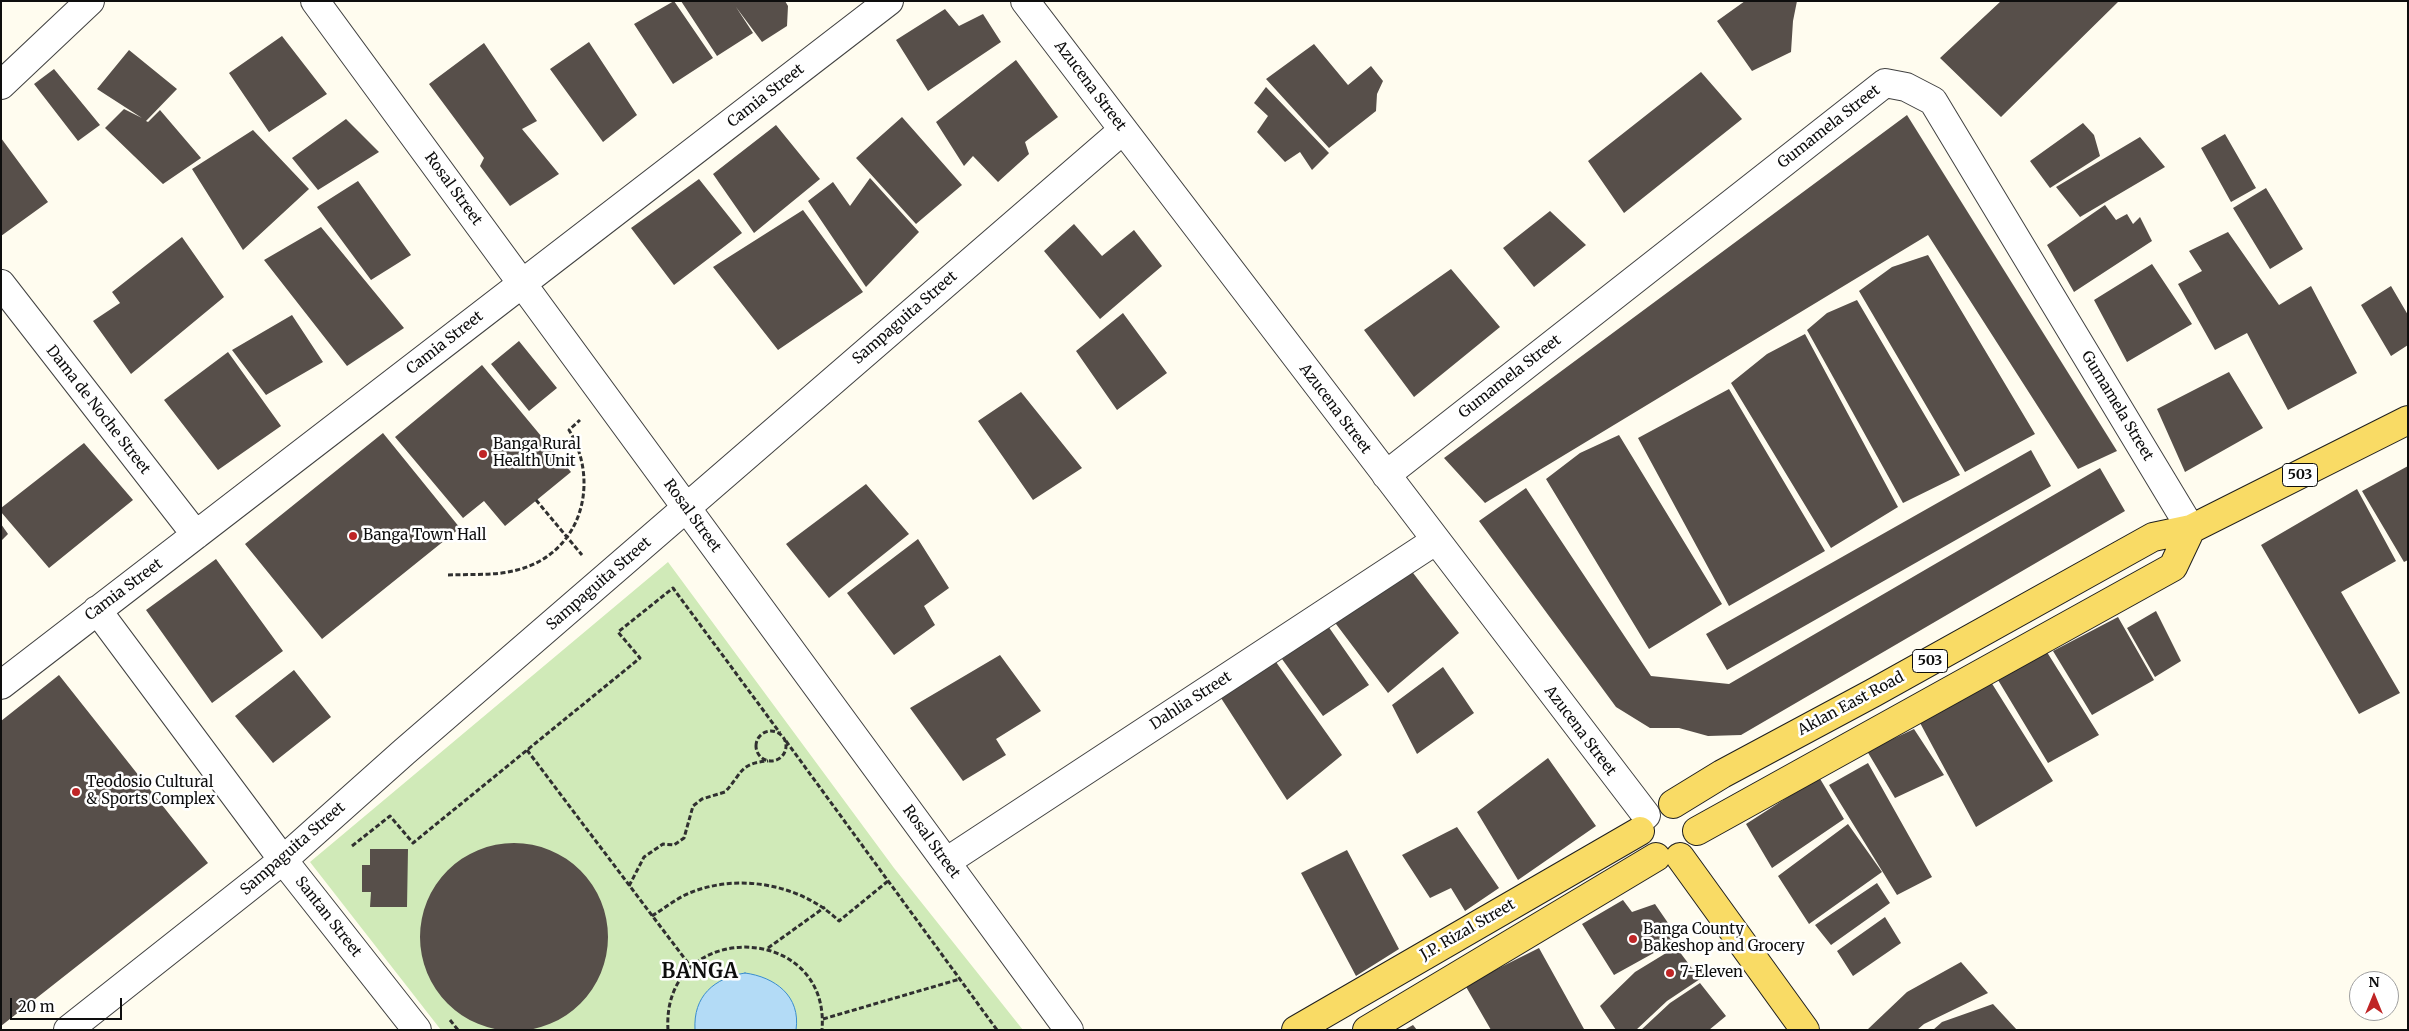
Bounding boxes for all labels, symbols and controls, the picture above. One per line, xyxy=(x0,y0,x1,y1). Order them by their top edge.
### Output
street label: Azucena Street xyxy=(1050,37,1130,135)
street label: Camia Street xyxy=(724,61,808,131)
street label: Gumamela Street xyxy=(1774,81,1884,173)
street label: Rosal Street xyxy=(420,149,486,229)
street label: Sampaguita Street xyxy=(849,268,961,368)
street label: Camia Street xyxy=(403,308,487,378)
street label: Gumamela Street xyxy=(1455,331,1565,423)
street label: Dama de Noche Street xyxy=(42,342,154,478)
street label: Gumamela Street xyxy=(2077,348,2157,464)
street label: Azucena Street xyxy=(1295,360,1375,458)
place label: Banga Rural Health Unit xyxy=(493,436,581,471)
marker: Banga Rural Health Unit xyxy=(477,448,489,460)
road number: 503 xyxy=(2282,464,2318,486)
street label: Rosal Street xyxy=(659,476,725,556)
place label: Banga Town Hall xyxy=(363,527,486,545)
marker: Banga Town Hall xyxy=(347,530,359,542)
street label: Sampaguita Street xyxy=(543,534,655,634)
street label: Camia Street xyxy=(82,555,166,625)
road number: 503 xyxy=(1912,649,1948,672)
street label: Dahlia Street xyxy=(1147,668,1235,734)
street label: Aklan East Road xyxy=(1795,668,1907,740)
street label: Azucena Street xyxy=(1540,682,1620,780)
place label: Teodosio Cultural & Sports Complex xyxy=(86,774,215,809)
marker: Teodosio Cultural & Sports Complex xyxy=(70,786,82,798)
street label: Sampaguita Street xyxy=(237,799,349,899)
street label: Rosal Street xyxy=(898,802,964,882)
street label: Santan Street xyxy=(291,873,365,961)
street label: J.P. Rizal Street xyxy=(1417,896,1519,964)
place label: Banga County Bakeshop and Grocery xyxy=(1643,921,1805,956)
marker: Banga County Bakeshop and Grocery xyxy=(1627,933,1639,945)
district label: BANGA xyxy=(661,960,739,984)
place label: 7-Eleven xyxy=(1680,964,1743,982)
marker: 7-Eleven xyxy=(1664,967,1676,979)
north arrow xyxy=(2349,971,2399,1021)
text: N xyxy=(2368,973,2380,991)
scale bar xyxy=(12,988,125,1020)
text: 20 m xyxy=(18,997,55,1016)

